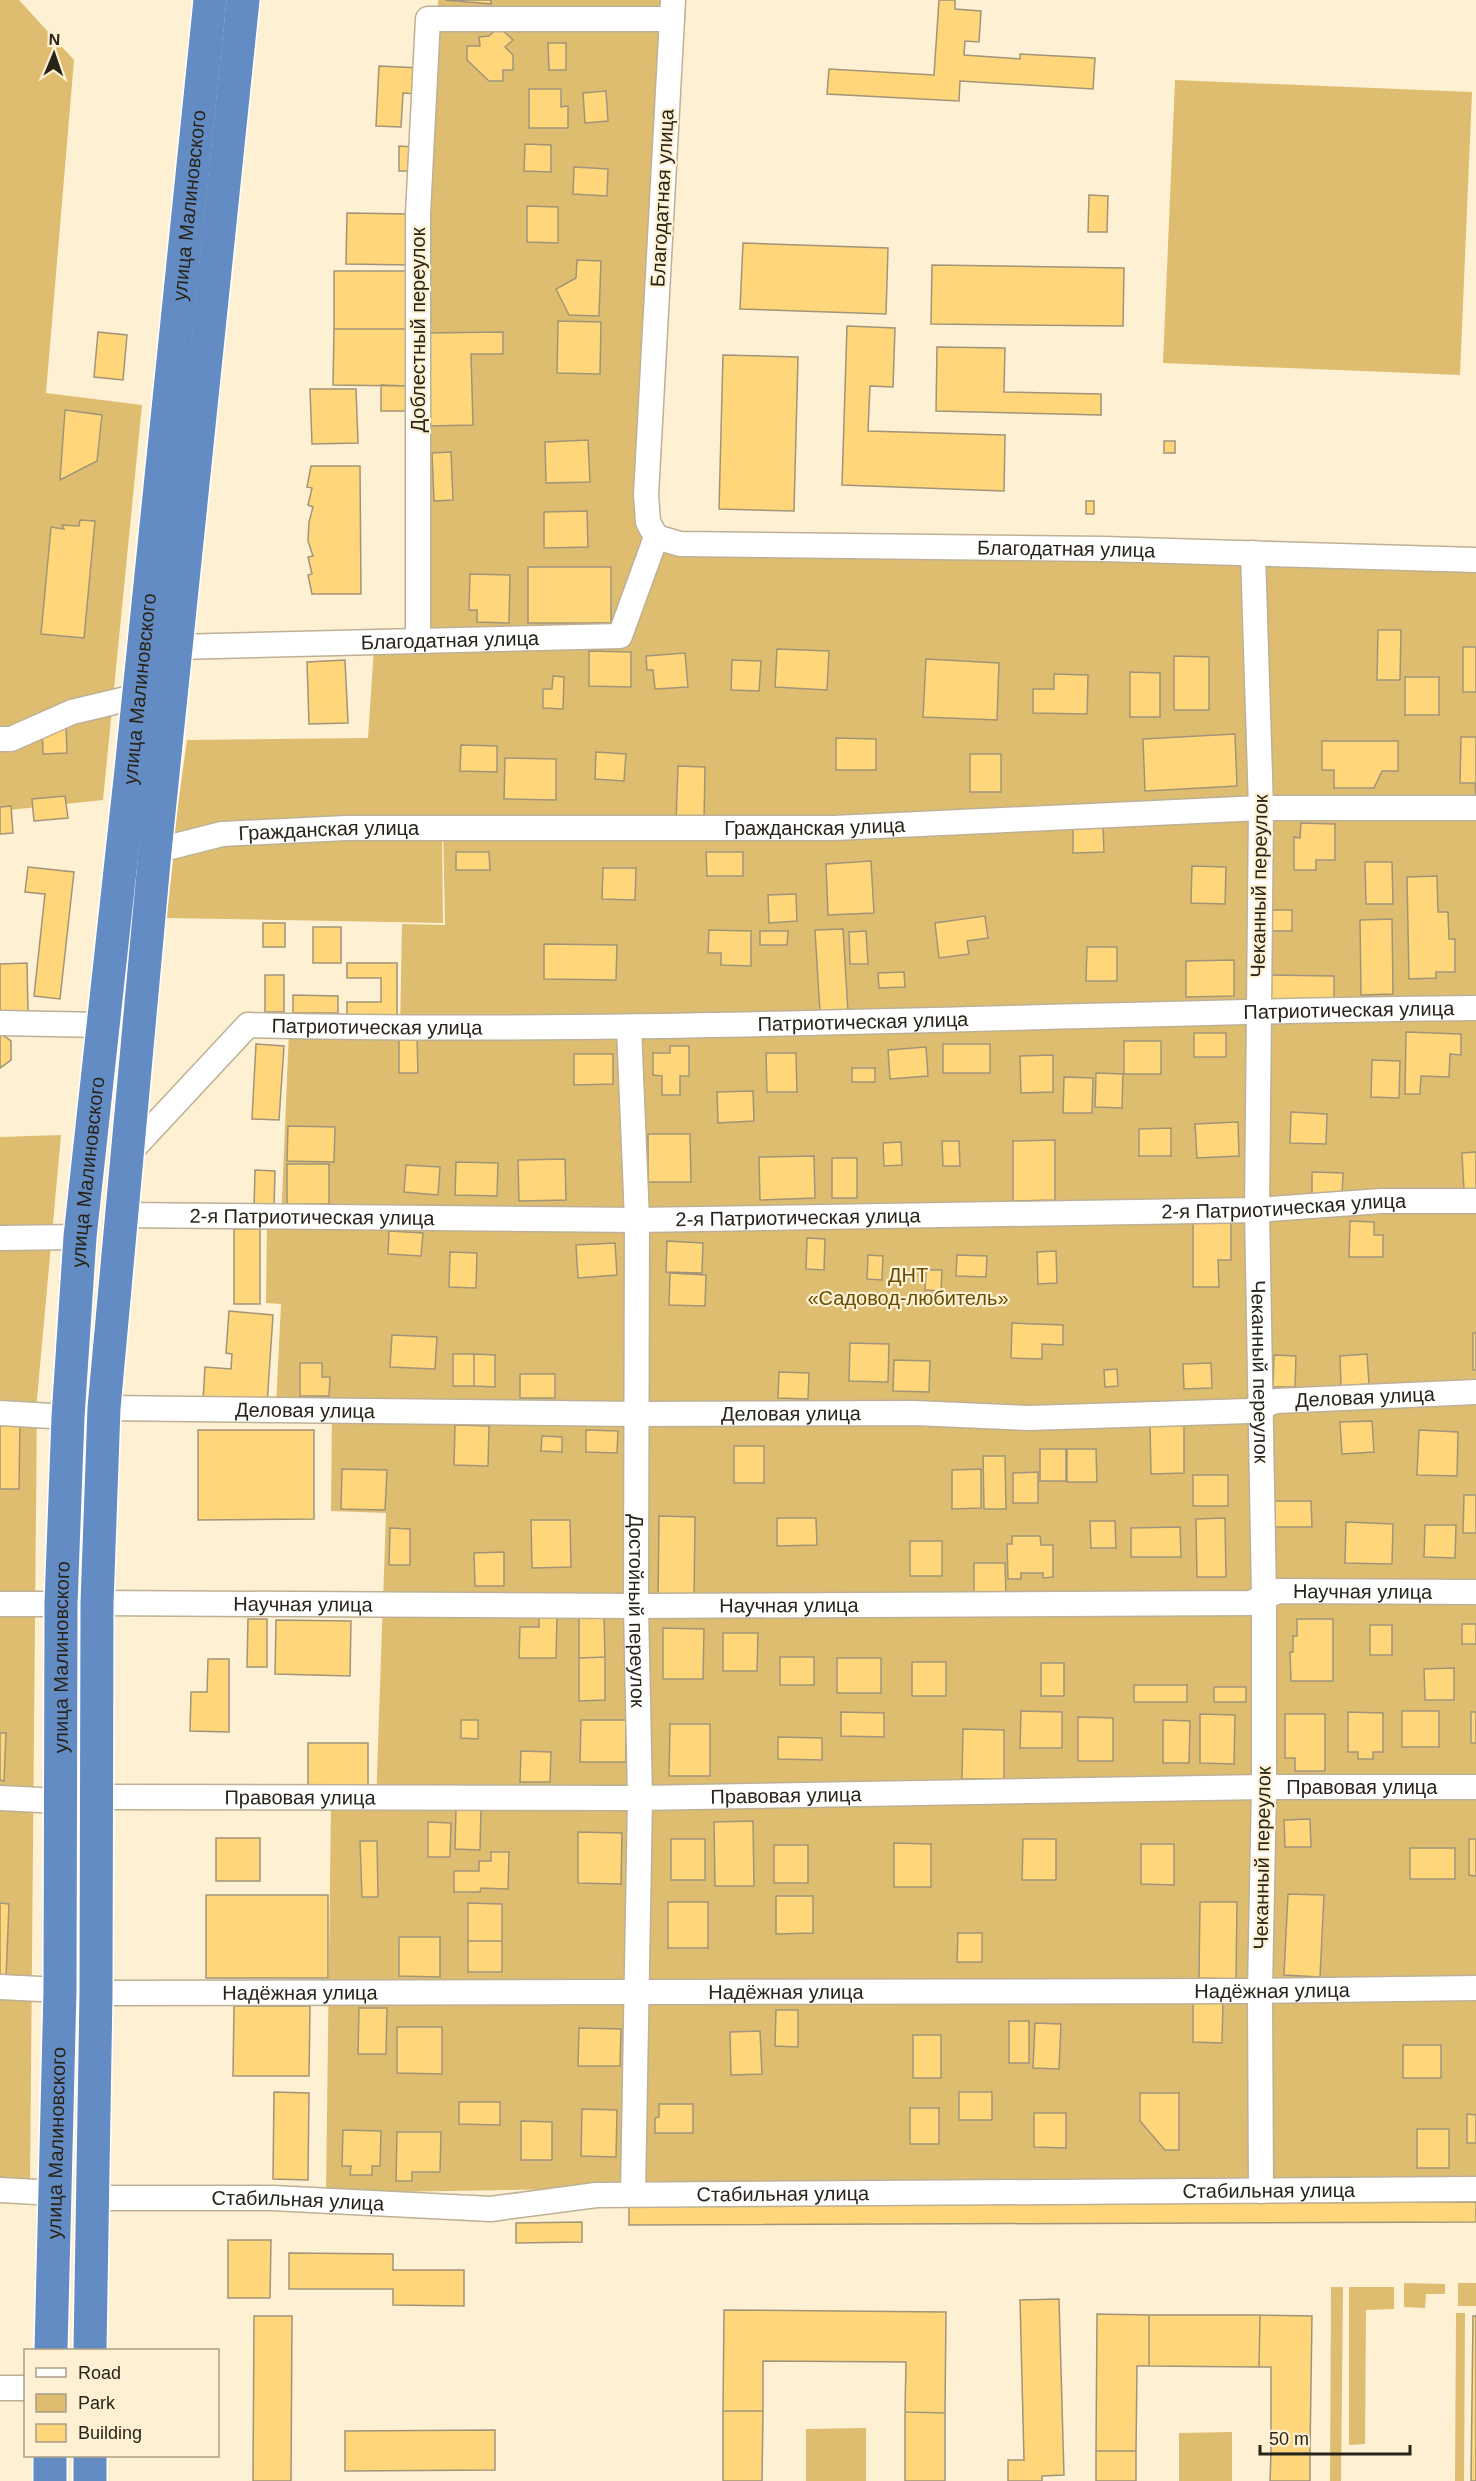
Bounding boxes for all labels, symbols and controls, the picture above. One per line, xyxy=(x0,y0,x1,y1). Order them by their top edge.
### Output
north arrow xyxy=(24,24,84,84)
text: N xyxy=(48,31,61,48)
street label: Благодатная улица xyxy=(646,108,678,288)
street label: улица Малиновского xyxy=(168,109,210,302)
street label: Доблестный переулок xyxy=(407,227,429,432)
street label: Благодатная улица xyxy=(977,537,1157,562)
street label: улица Малиновского xyxy=(118,592,160,786)
street label: Благодатная улица xyxy=(360,627,540,653)
street label: Чеканный переулок xyxy=(1246,794,1272,978)
street label: Гражданская улица xyxy=(724,814,907,839)
street label: Гражданская улица xyxy=(238,817,420,844)
street label: Патриотическая улица xyxy=(1243,997,1455,1023)
street label: Патриотическая улица xyxy=(757,1008,969,1035)
street label: Патриотическая улица xyxy=(271,1015,483,1038)
street label: улица Малиновского xyxy=(67,1075,108,1268)
street label: 2-я Патриотическая улица xyxy=(1161,1190,1407,1223)
street label: 2-я Патриотическая улица xyxy=(675,1204,922,1230)
street label: 2-я Патриотическая улица xyxy=(189,1205,435,1229)
park label: ДНТ «Садовод-любитель» xyxy=(807,1264,1009,1309)
street label: Чеканный переулок xyxy=(1247,1280,1273,1464)
street label: Деловая улица xyxy=(1294,1383,1436,1411)
street label: Деловая улица xyxy=(235,1398,376,1422)
street label: Деловая улица xyxy=(721,1402,862,1425)
street label: Достойный переулок xyxy=(625,1514,649,1708)
street label: улица Малиновского xyxy=(50,1561,74,1753)
street label: Научная улица xyxy=(1293,1580,1433,1603)
street label: Научная улица xyxy=(233,1593,374,1616)
street label: Научная улица xyxy=(719,1594,860,1617)
street label: Чеканный переулок xyxy=(1249,1766,1275,1950)
street label: Правовая улица xyxy=(1286,1776,1438,1798)
street label: Правовая улица xyxy=(710,1783,863,1808)
street label: Правовая улица xyxy=(224,1786,376,1809)
street label: Надёжная улица xyxy=(1194,1979,1351,2002)
street label: Надёжная улица xyxy=(708,1981,865,2003)
street label: Надёжная улица xyxy=(222,1982,379,2004)
street label: улица Малиновского xyxy=(43,2047,70,2239)
street label: Стабильная улица xyxy=(1182,2179,1356,2202)
street label: Стабильная улица xyxy=(696,2182,870,2205)
street label: Стабильная улица xyxy=(212,2187,386,2215)
legend xyxy=(24,2349,219,2457)
text: Road xyxy=(78,2363,121,2383)
text: Park xyxy=(78,2393,116,2413)
scale bar xyxy=(1260,2418,1410,2456)
text: Building xyxy=(78,2423,142,2443)
text: 50 m xyxy=(1269,2429,1309,2449)

